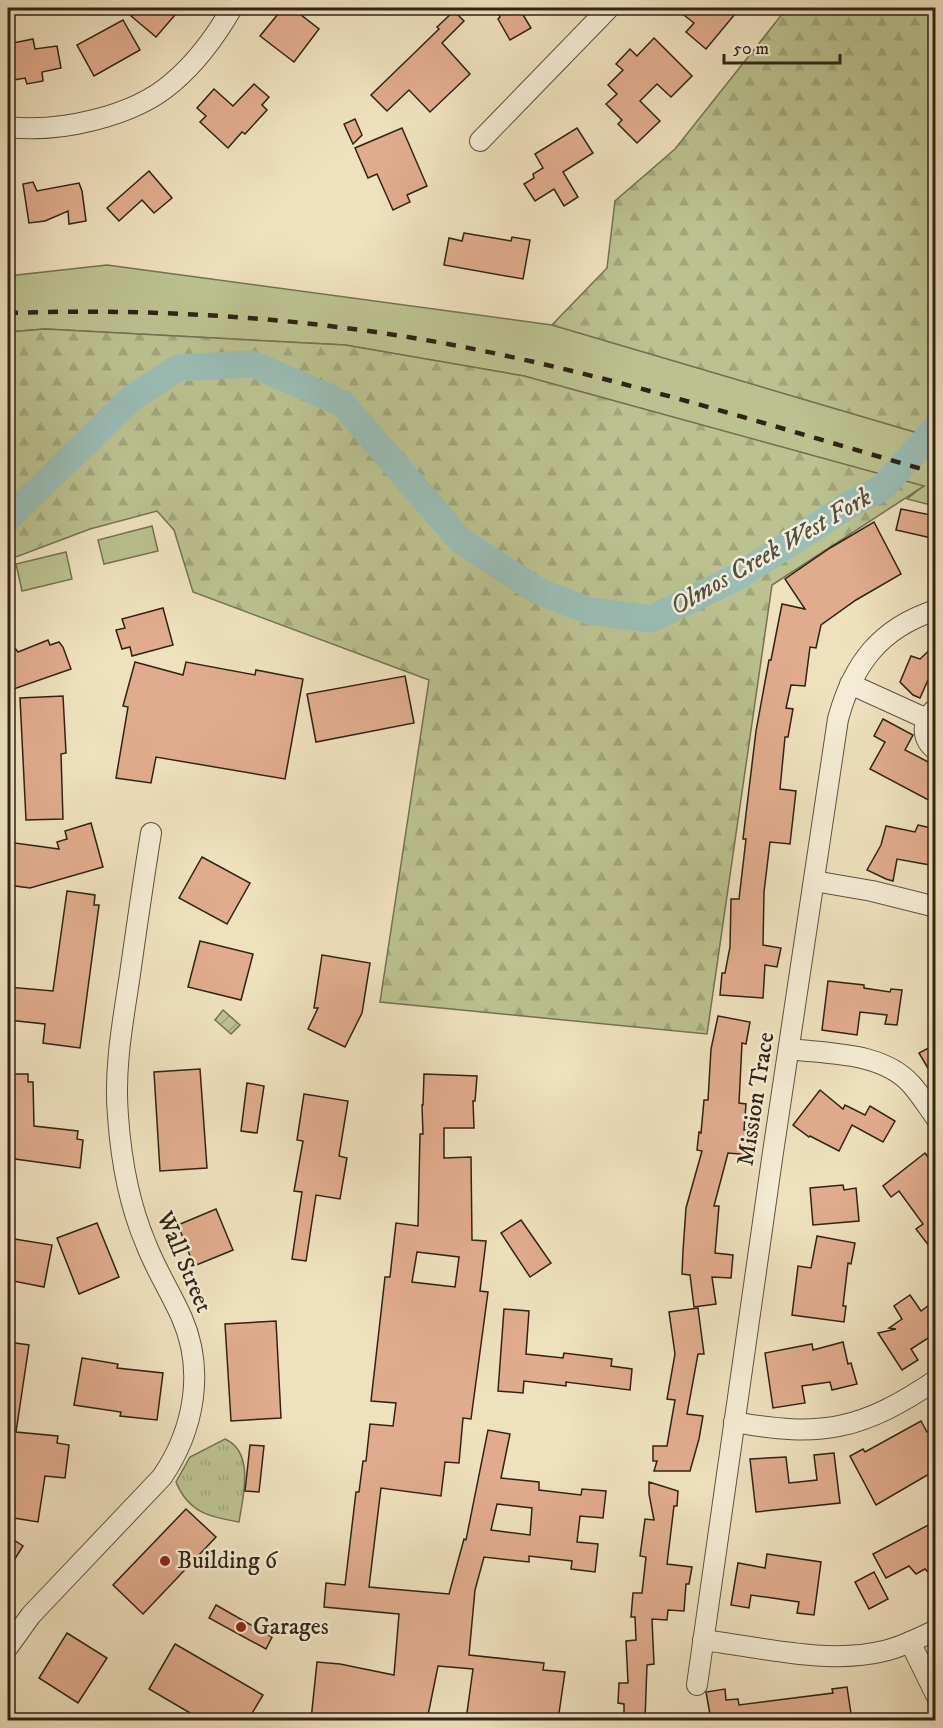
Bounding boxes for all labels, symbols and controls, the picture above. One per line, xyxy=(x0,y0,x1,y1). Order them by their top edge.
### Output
scale bar xyxy=(724,27,840,65)
text: 50 m xyxy=(733,38,769,60)
water label: Olmos Creek West Fork xyxy=(664,481,878,623)
street label: Mission Trace xyxy=(731,1030,781,1168)
street label: Wall Street xyxy=(149,1206,219,1317)
place label: Building 6 xyxy=(177,1546,279,1576)
marker: Building 6 xyxy=(158,1554,172,1568)
place label: Garages xyxy=(253,1612,329,1642)
marker: Garages xyxy=(234,1620,248,1634)

